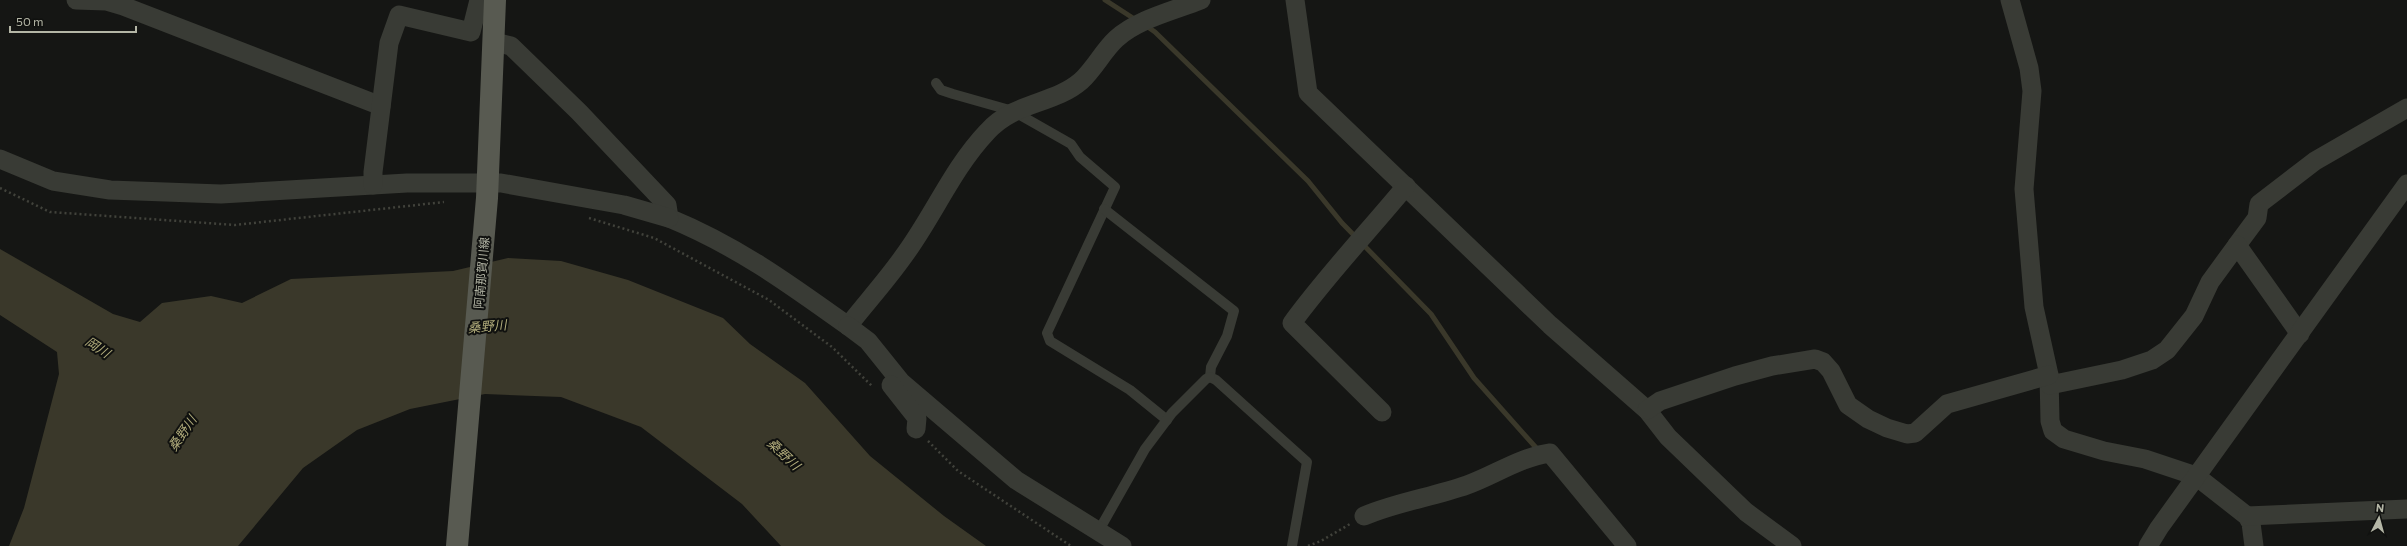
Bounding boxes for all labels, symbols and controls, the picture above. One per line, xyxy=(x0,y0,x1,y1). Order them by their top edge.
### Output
scale bar xyxy=(10,8,136,34)
text: 50 m xyxy=(16,14,44,28)
street label: 阿南那賀川線 xyxy=(471,237,491,309)
water label: 桑野川 xyxy=(467,316,509,336)
water label: 岡川 xyxy=(83,333,115,362)
water label: 桑野川 xyxy=(164,411,201,454)
water label: 桑野川 xyxy=(764,435,805,475)
north arrow xyxy=(2359,498,2399,538)
text: N xyxy=(2375,501,2385,514)

